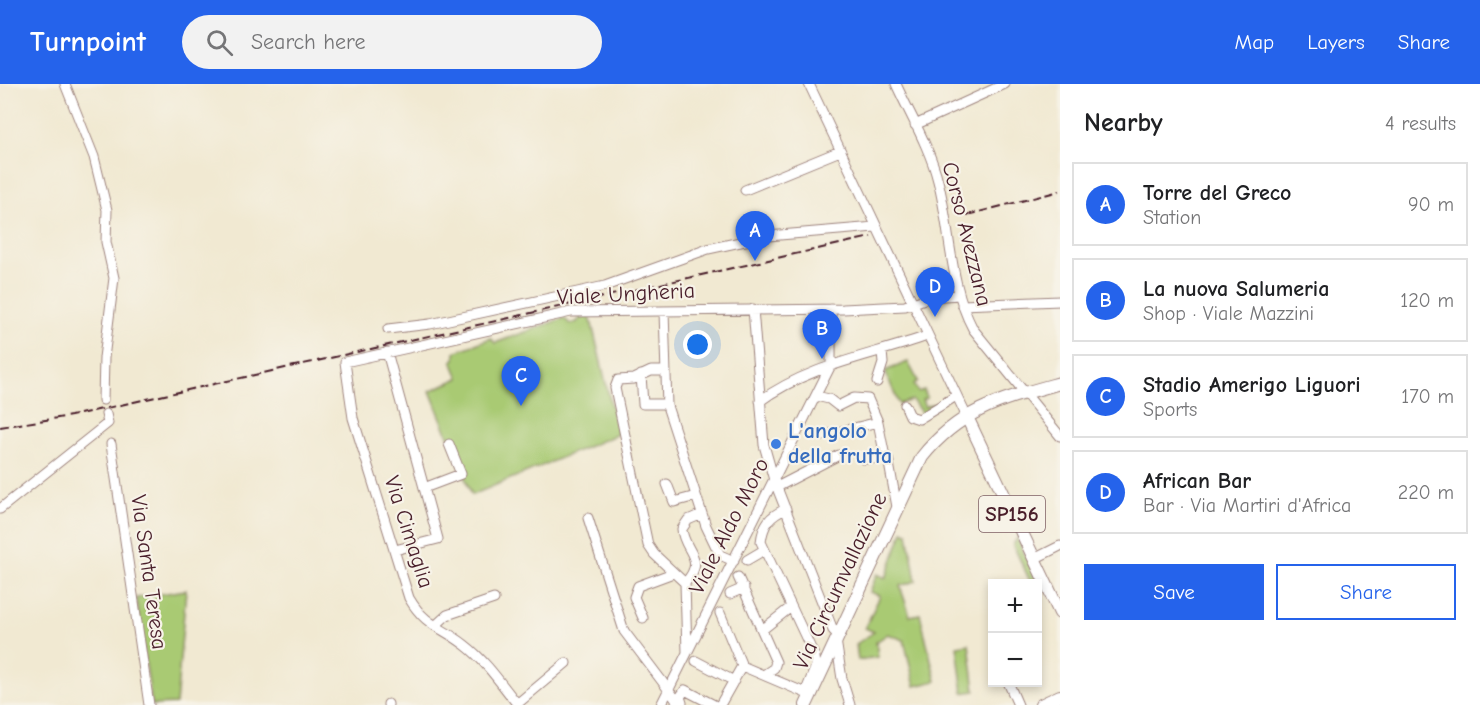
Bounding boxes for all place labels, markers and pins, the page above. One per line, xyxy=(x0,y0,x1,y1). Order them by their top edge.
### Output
pin: A xyxy=(736,212,774,261)
pin: D xyxy=(916,268,954,317)
pin: B xyxy=(802,310,842,359)
pin: C xyxy=(502,356,540,406)
place label: L'angolo della frutta xyxy=(788,418,892,469)
marker: L'angolo della frutta xyxy=(769,437,783,451)

